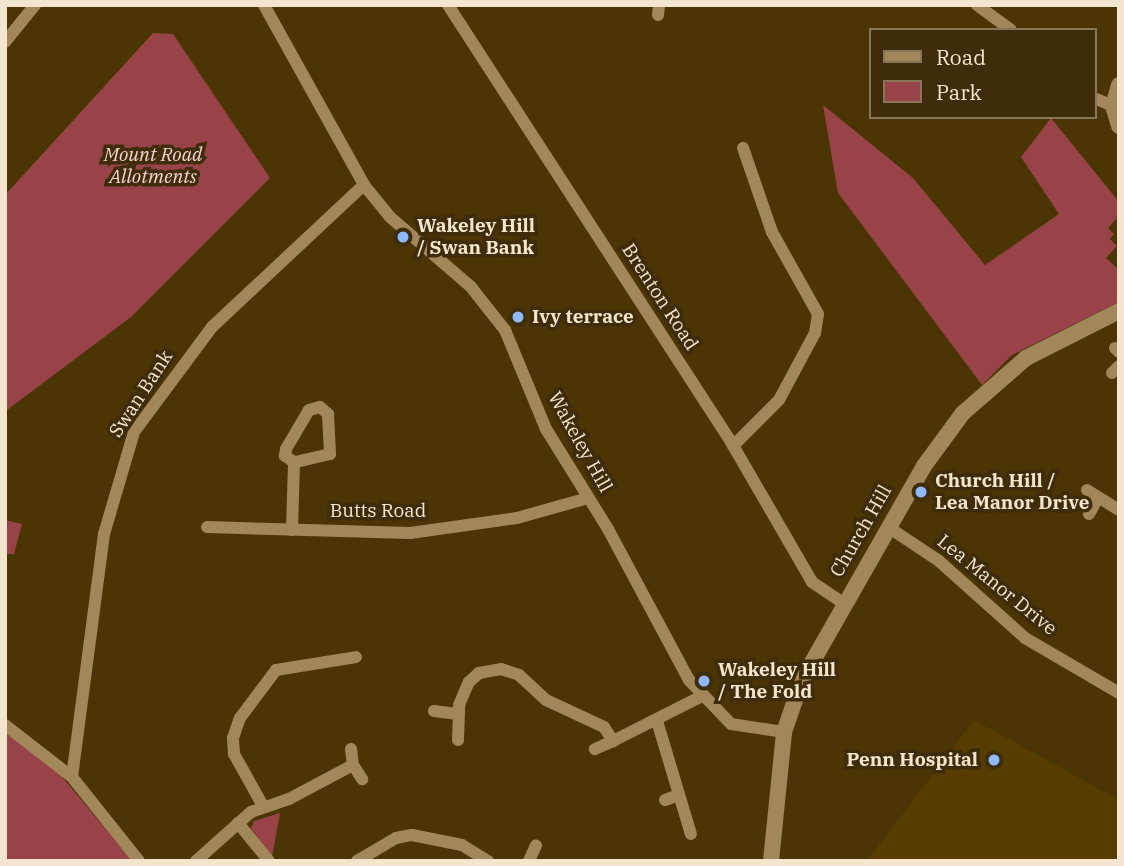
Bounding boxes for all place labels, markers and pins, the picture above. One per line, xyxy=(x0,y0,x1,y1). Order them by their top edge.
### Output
place label: Wakeley Hill / Swan Bank xyxy=(417,215,535,259)
marker: Wakeley Hill / Swan Bank xyxy=(395,229,411,245)
place label: Ivy terrace xyxy=(532,306,634,328)
marker: Ivy terrace xyxy=(510,309,526,325)
place label: Church Hill / Lea Manor Drive xyxy=(935,470,1090,514)
marker: Church Hill / Lea Manor Drive xyxy=(913,484,929,500)
place label: Wakeley Hill / The Fold xyxy=(718,659,836,703)
marker: Wakeley Hill / The Fold xyxy=(696,673,712,689)
place label: Penn Hospital xyxy=(847,749,978,771)
marker: Penn Hospital xyxy=(984,750,1004,770)

